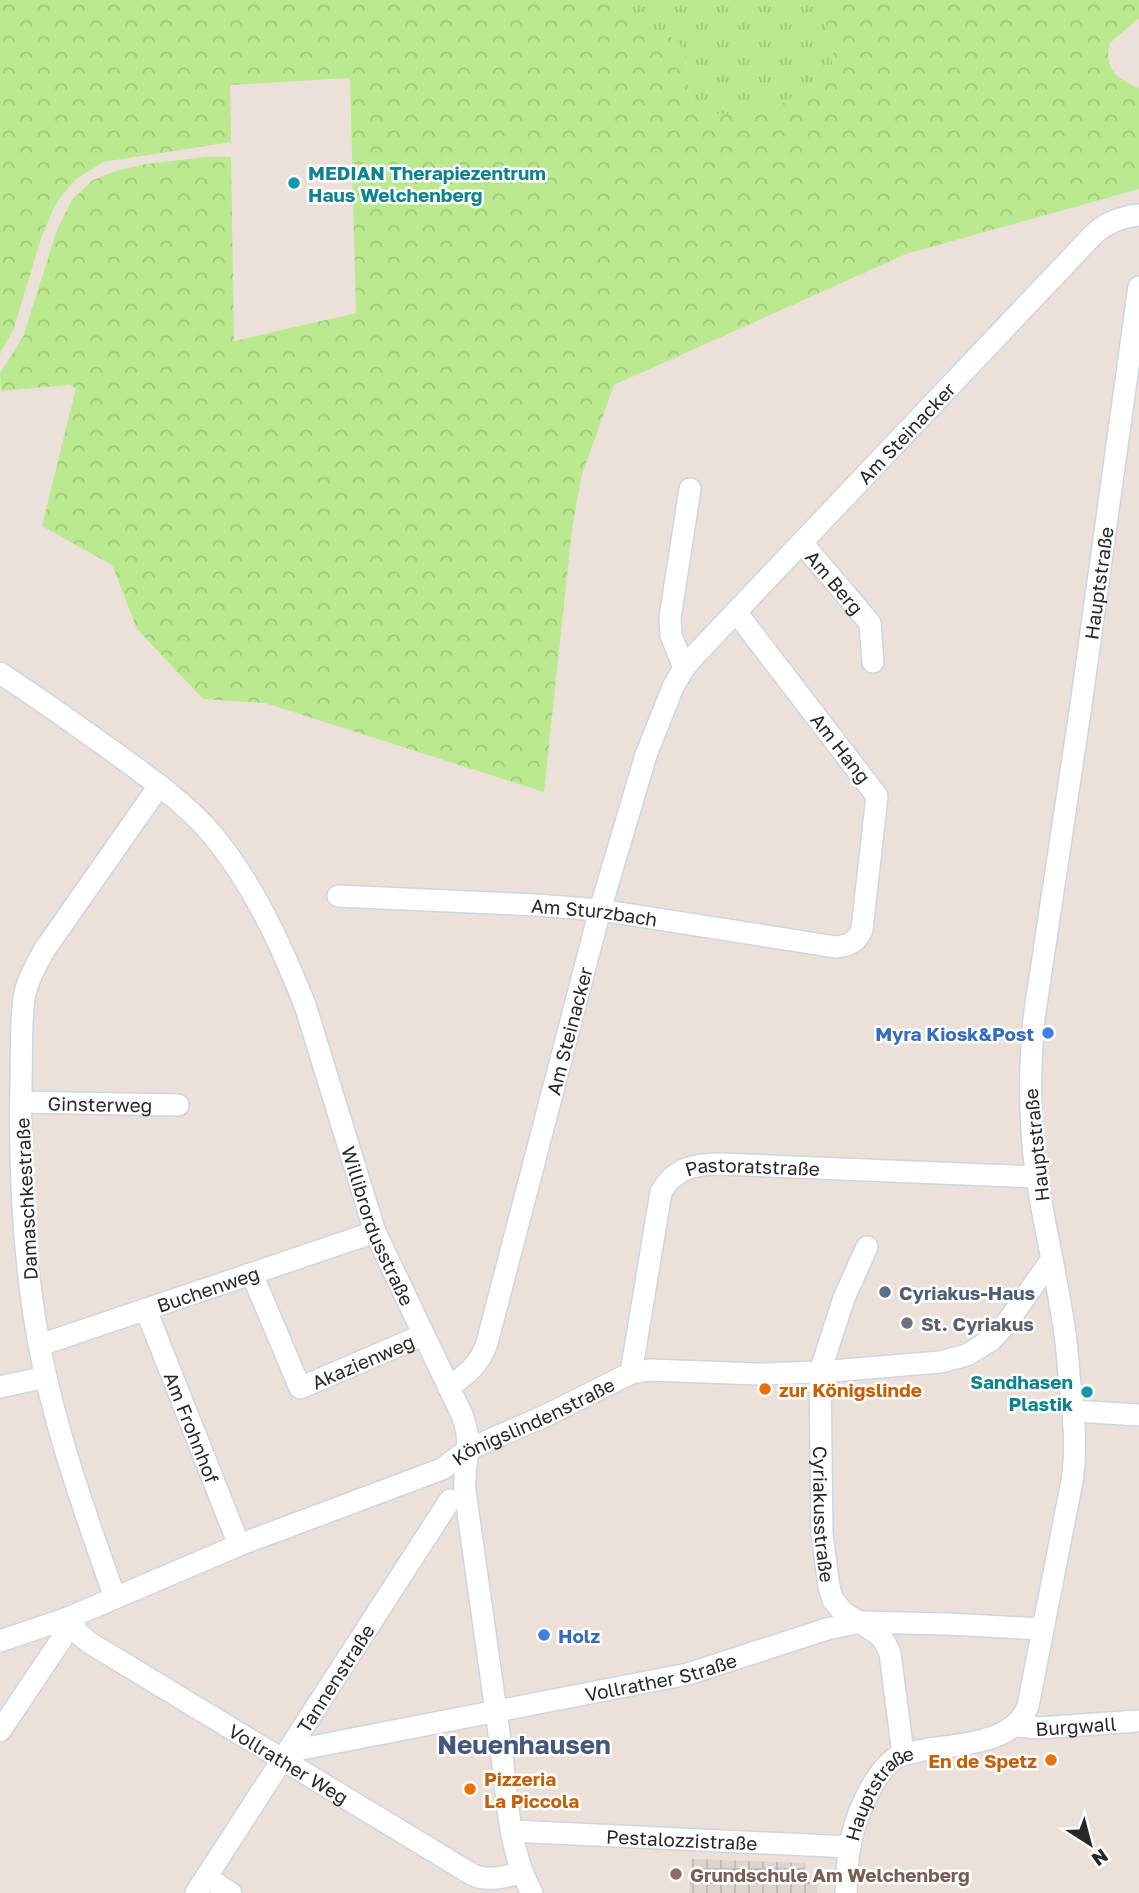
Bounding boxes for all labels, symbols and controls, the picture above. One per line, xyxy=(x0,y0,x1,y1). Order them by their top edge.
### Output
place label: MEDIAN Therapiezentrum Haus Welchenberg xyxy=(308,161,546,206)
marker: MEDIAN Therapiezentrum Haus Welchenberg xyxy=(286,175,302,191)
street label: Am Steinacker xyxy=(852,376,960,488)
street label: Hauptstraße xyxy=(1079,525,1117,641)
street label: Am Berg xyxy=(801,545,869,619)
street label: Am Hang xyxy=(806,708,876,788)
street label: Am Sturzbach xyxy=(530,893,659,930)
street label: Am Steinacker xyxy=(541,964,596,1097)
place label: Myra Kiosk&Post xyxy=(875,1022,1034,1045)
marker: Myra Kiosk&Post xyxy=(1040,1025,1056,1041)
street label: Hauptstraße xyxy=(1019,1087,1053,1203)
street label: Ginsterweg xyxy=(47,1091,153,1116)
street label: Damaschkestraße xyxy=(10,1117,42,1281)
street label: Willibrordusstraße xyxy=(338,1143,420,1309)
street label: Pastoratstraße xyxy=(682,1152,820,1180)
street label: Buchenweg xyxy=(153,1260,262,1316)
place label: Cyriakus-Haus xyxy=(899,1281,1035,1304)
marker: Cyriakus-Haus xyxy=(877,1284,893,1300)
place label: St. Cyriakus xyxy=(921,1312,1034,1335)
marker: St. Cyriakus xyxy=(899,1315,915,1331)
street label: Akazienweg xyxy=(308,1329,417,1393)
street label: Am Frohnhof xyxy=(160,1368,225,1486)
place label: Sandhasen Plastik xyxy=(970,1370,1073,1415)
street label: Königslindenstraße xyxy=(447,1372,618,1470)
place label: zur Königslinde xyxy=(779,1378,922,1401)
marker: zur Königslinde xyxy=(757,1381,773,1397)
marker: Sandhasen Plastik xyxy=(1079,1384,1095,1400)
street label: Cyriakusstraße xyxy=(809,1446,840,1584)
street label: Tannenstraße xyxy=(291,1619,378,1737)
place label: Holz xyxy=(558,1624,600,1647)
marker: Holz xyxy=(536,1627,552,1643)
street label: Vollrather Straße xyxy=(583,1648,739,1705)
street label: Burgwall xyxy=(1035,1711,1117,1740)
street label: Vollrather Weg xyxy=(225,1718,353,1808)
district label: Neuenhausen xyxy=(437,1729,611,1760)
street label: Hauptstraße xyxy=(840,1741,916,1843)
place label: En de Spetz xyxy=(928,1749,1037,1772)
marker: En de Spetz xyxy=(1043,1752,1059,1768)
place label: Pizzeria La Piccola xyxy=(484,1767,579,1812)
marker: Pizzeria La Piccola xyxy=(462,1781,478,1797)
north arrow xyxy=(1055,1809,1125,1879)
street label: Pestalozzistraße xyxy=(606,1824,758,1854)
text: N xyxy=(1088,1845,1113,1872)
place label: Grundschule Am Welchenberg xyxy=(690,1863,970,1886)
marker: Grundschule Am Welchenberg xyxy=(668,1866,684,1882)

